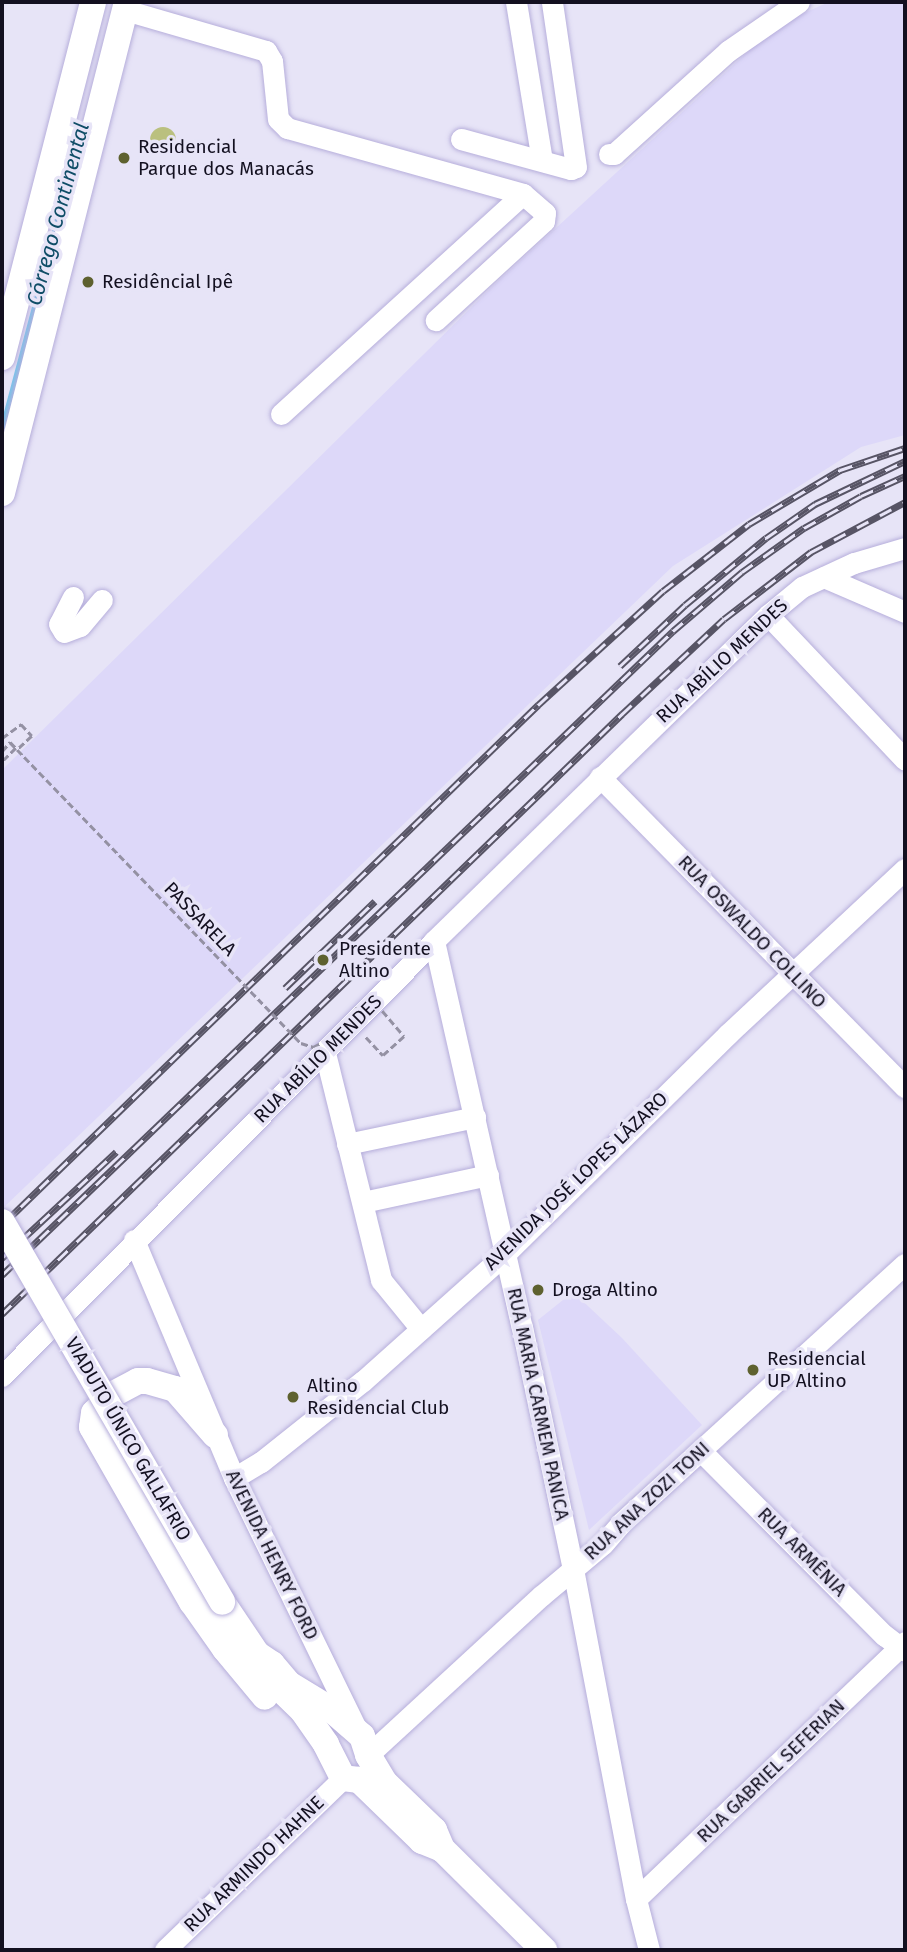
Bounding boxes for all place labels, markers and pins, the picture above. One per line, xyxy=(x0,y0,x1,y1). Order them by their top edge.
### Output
place label: Residencial Parque dos Manacás xyxy=(138,136,314,180)
marker: Residencial Parque dos Manacás xyxy=(116,150,132,166)
place label: Residêncial Ipê xyxy=(102,271,233,293)
marker: Residêncial Ipê xyxy=(80,274,96,290)
place label: Presidente Altino xyxy=(339,938,431,982)
marker: Presidente Altino xyxy=(313,950,333,970)
place label: Droga Altino xyxy=(552,1279,658,1301)
marker: Droga Altino xyxy=(530,1282,546,1298)
place label: Residencial UP Altino xyxy=(767,1348,866,1392)
marker: Residencial UP Altino xyxy=(745,1362,761,1378)
place label: Altino Residencial Club xyxy=(307,1375,449,1419)
marker: Altino Residencial Club xyxy=(285,1389,301,1405)

